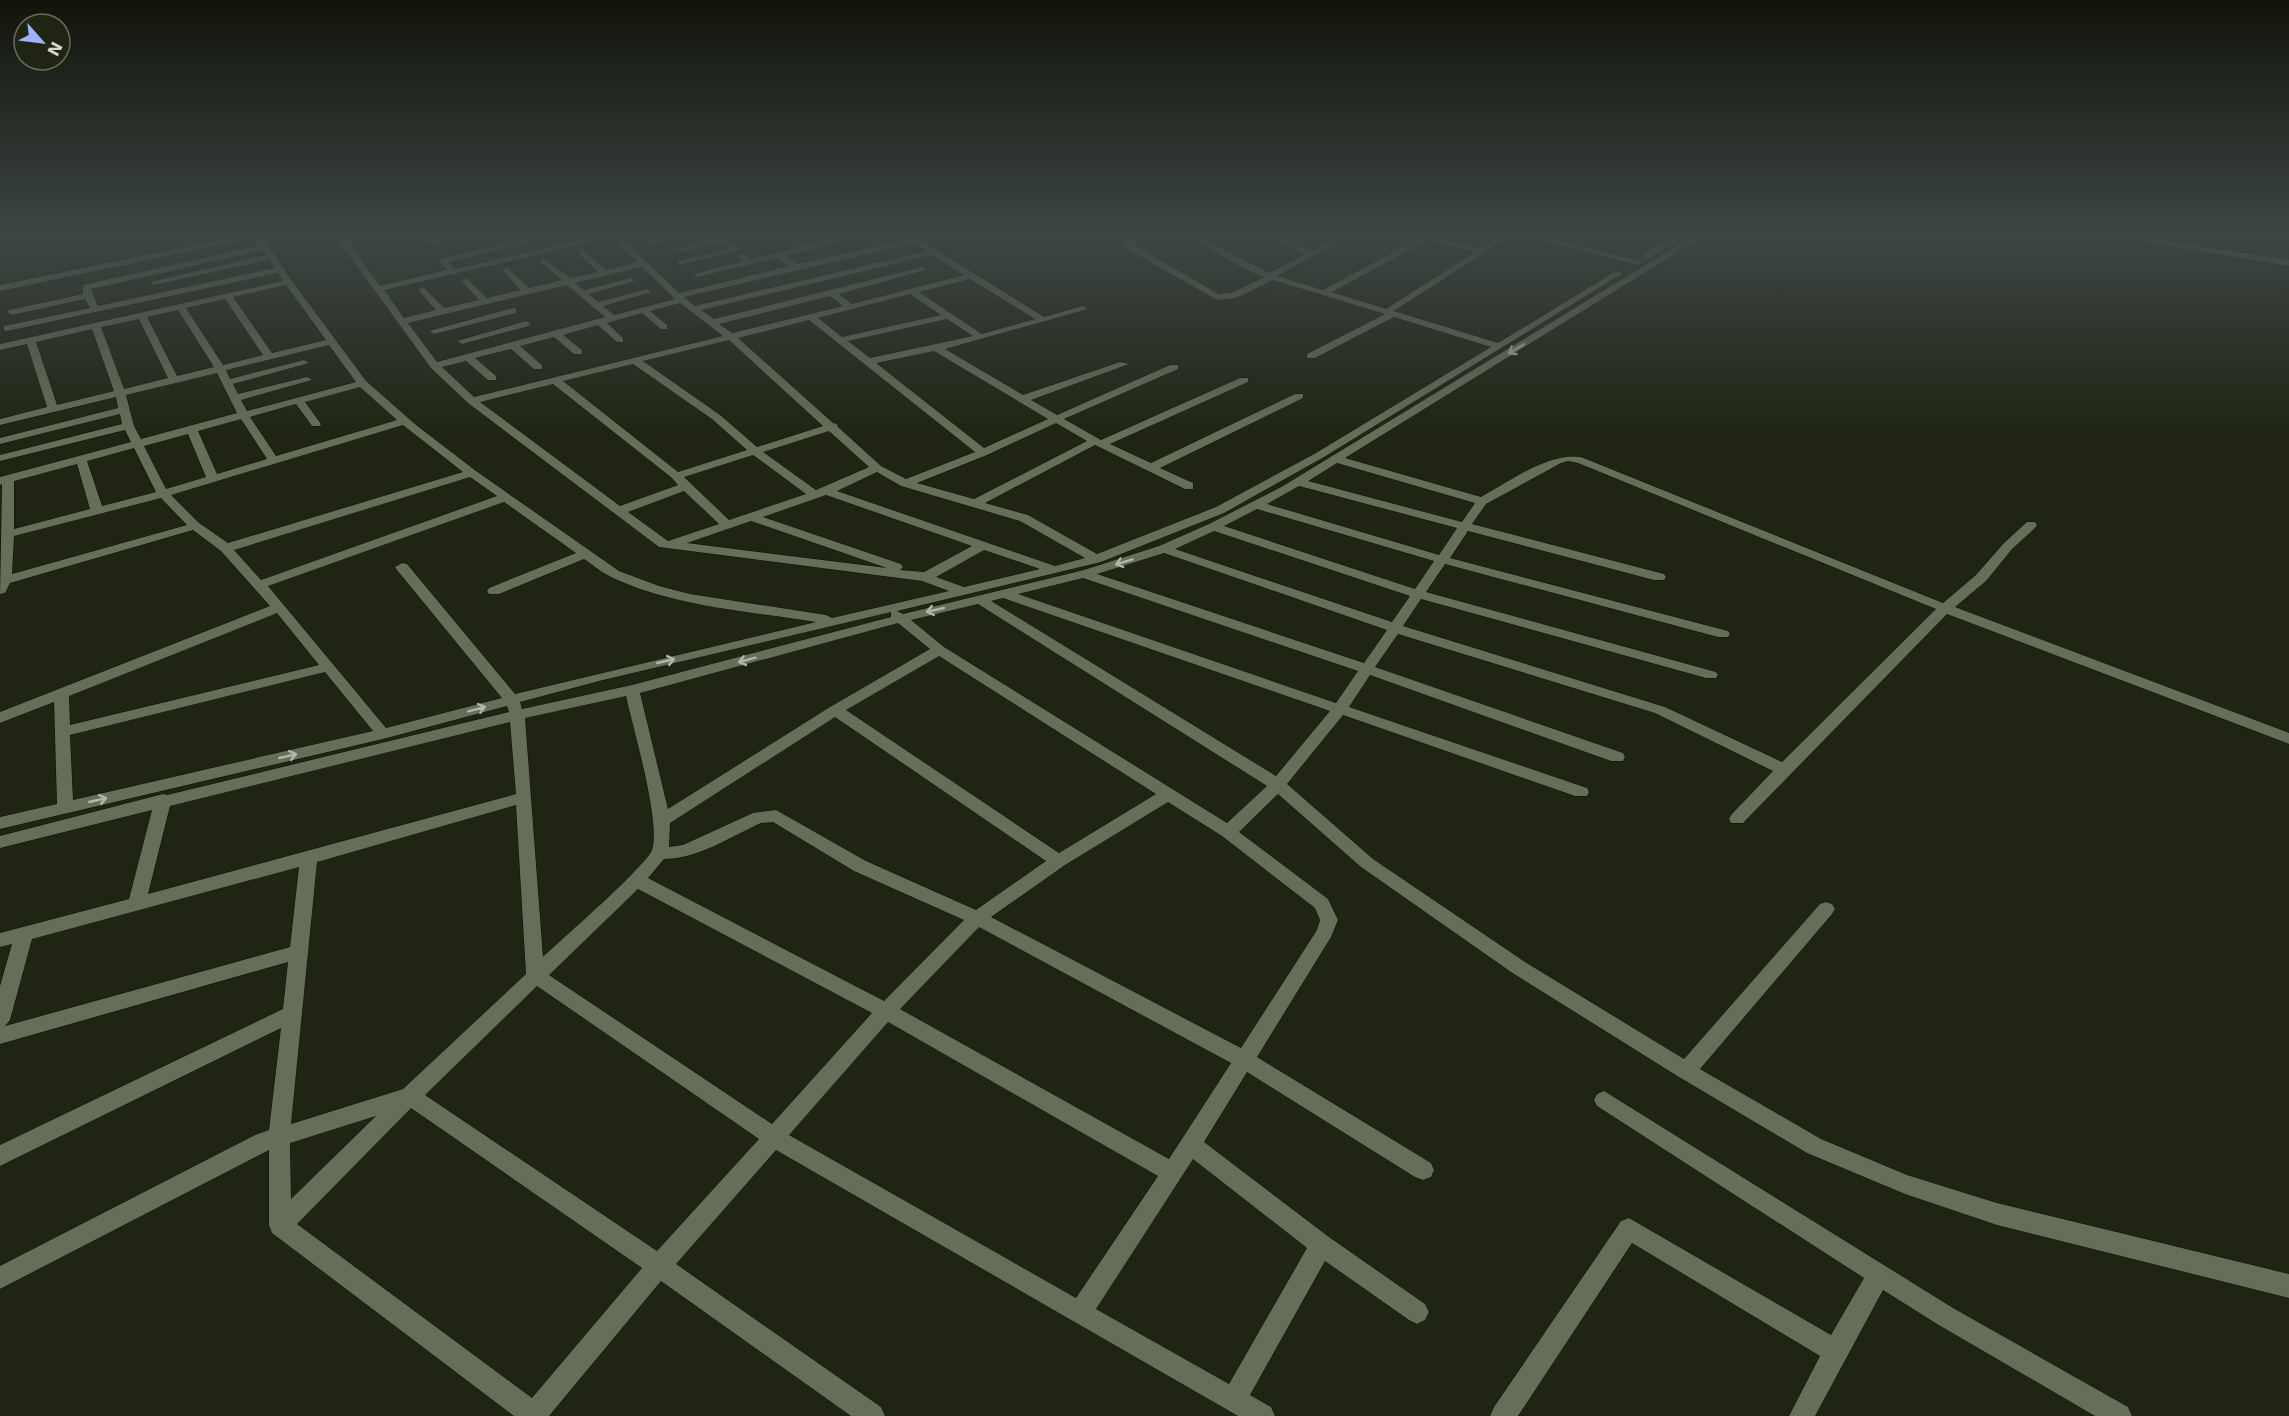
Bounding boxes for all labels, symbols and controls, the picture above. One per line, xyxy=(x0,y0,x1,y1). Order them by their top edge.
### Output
north arrow xyxy=(12,12,72,72)
text: N xyxy=(43,38,66,59)
one-way arrow xyxy=(1508,343,1525,355)
one-way arrow xyxy=(1115,557,1134,568)
one-way arrow xyxy=(926,605,945,617)
one-way arrow xyxy=(656,654,675,666)
one-way arrow xyxy=(738,654,757,666)
one-way arrow xyxy=(467,703,486,714)
one-way arrow xyxy=(277,750,297,761)
one-way arrow xyxy=(88,794,107,805)

